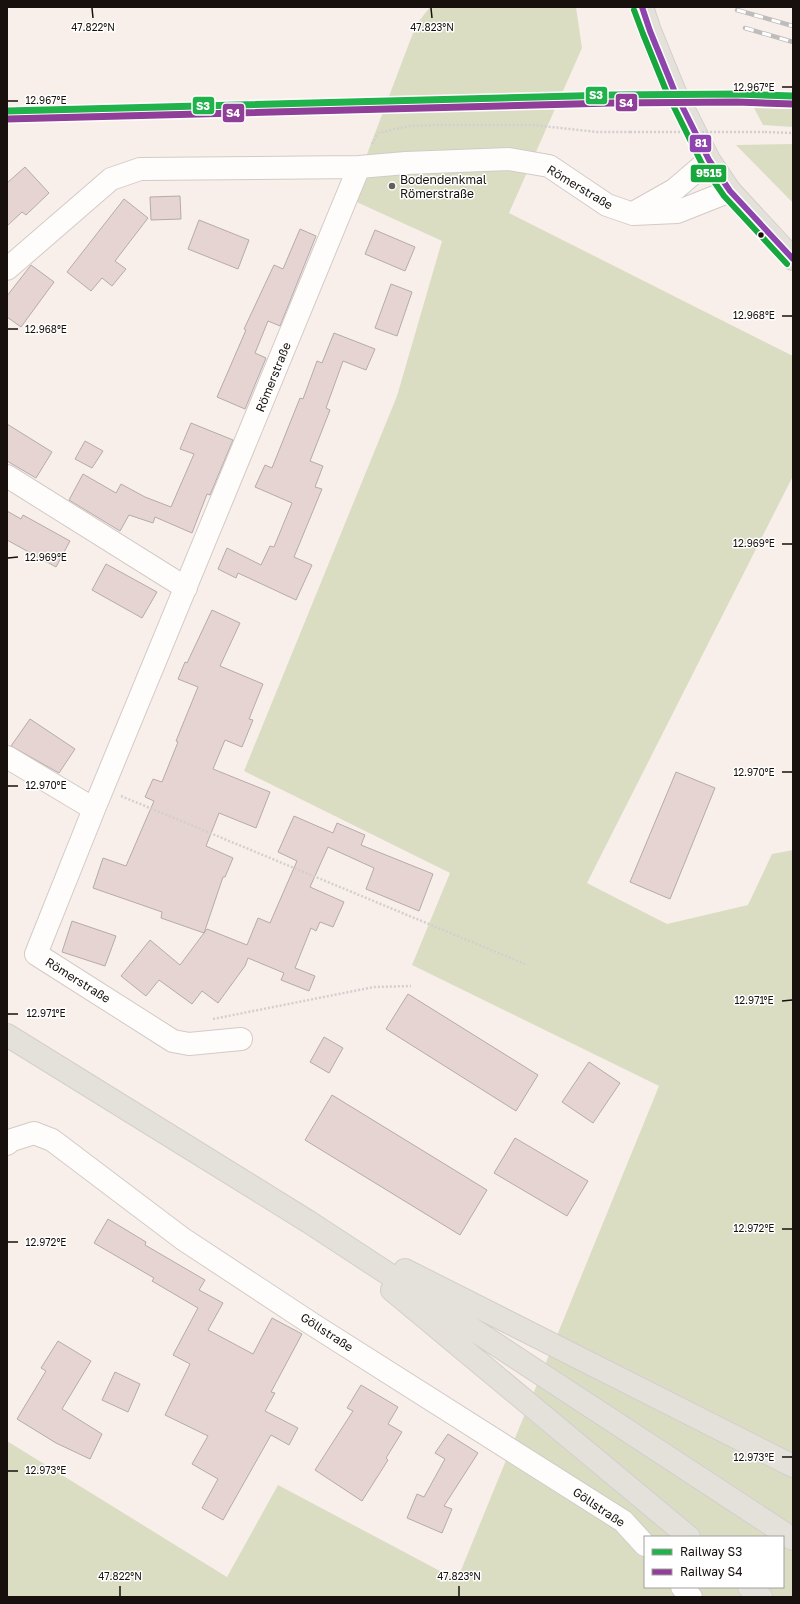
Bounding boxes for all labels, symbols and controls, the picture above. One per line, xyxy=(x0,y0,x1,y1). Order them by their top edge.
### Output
text: 47.822°N xyxy=(71,21,115,33)
text: 47.823°N xyxy=(410,21,454,33)
text: 12.967°E xyxy=(733,81,775,93)
line badge: S3 xyxy=(585,86,608,105)
text: S3 xyxy=(589,88,603,101)
line badge: S4 xyxy=(615,93,638,112)
text: 12.967°E xyxy=(25,94,67,106)
line badge: S3 xyxy=(192,96,215,115)
text: S4 xyxy=(619,96,633,109)
text: S3 xyxy=(196,99,210,112)
line badge: S4 xyxy=(222,103,245,123)
text: S4 xyxy=(226,106,240,119)
line badge: 81 xyxy=(689,134,712,153)
text: 81 xyxy=(695,136,708,149)
street label: Römerstraße xyxy=(544,162,616,212)
line badge: 9515 xyxy=(690,164,727,183)
text: 9515 xyxy=(696,166,722,179)
place label: Bodendenkmal Römerstraße xyxy=(400,172,487,201)
marker: Bodendenkmal Römerstraße xyxy=(387,181,397,191)
unlabelled marker xyxy=(756,230,766,240)
text: 12.968°E xyxy=(733,309,775,321)
text: 12.968°E xyxy=(25,323,67,335)
street label: Römerstraße xyxy=(252,340,294,414)
text: 12.969°E xyxy=(733,537,775,549)
text: 12.969°E xyxy=(25,551,67,563)
text: 12.970°E xyxy=(733,766,775,778)
text: 12.970°E xyxy=(25,779,67,791)
street label: Römerstraße xyxy=(43,954,113,1006)
text: 12.971°E xyxy=(734,994,774,1006)
text: 12.971°E xyxy=(26,1007,66,1019)
text: 12.972°E xyxy=(734,1222,774,1234)
text: 12.972°E xyxy=(26,1236,66,1248)
street label: Göllstraße xyxy=(298,1309,356,1355)
text: 12.973°E xyxy=(734,1451,774,1463)
text: 12.973°E xyxy=(26,1464,66,1476)
street label: Göllstraße xyxy=(570,1484,628,1530)
legend xyxy=(644,1536,784,1588)
text: Railway S3 xyxy=(680,1544,742,1559)
text: Railway S4 xyxy=(680,1564,743,1579)
text: 47.822°N xyxy=(98,1570,142,1582)
text: 47.823°N xyxy=(437,1570,481,1582)

